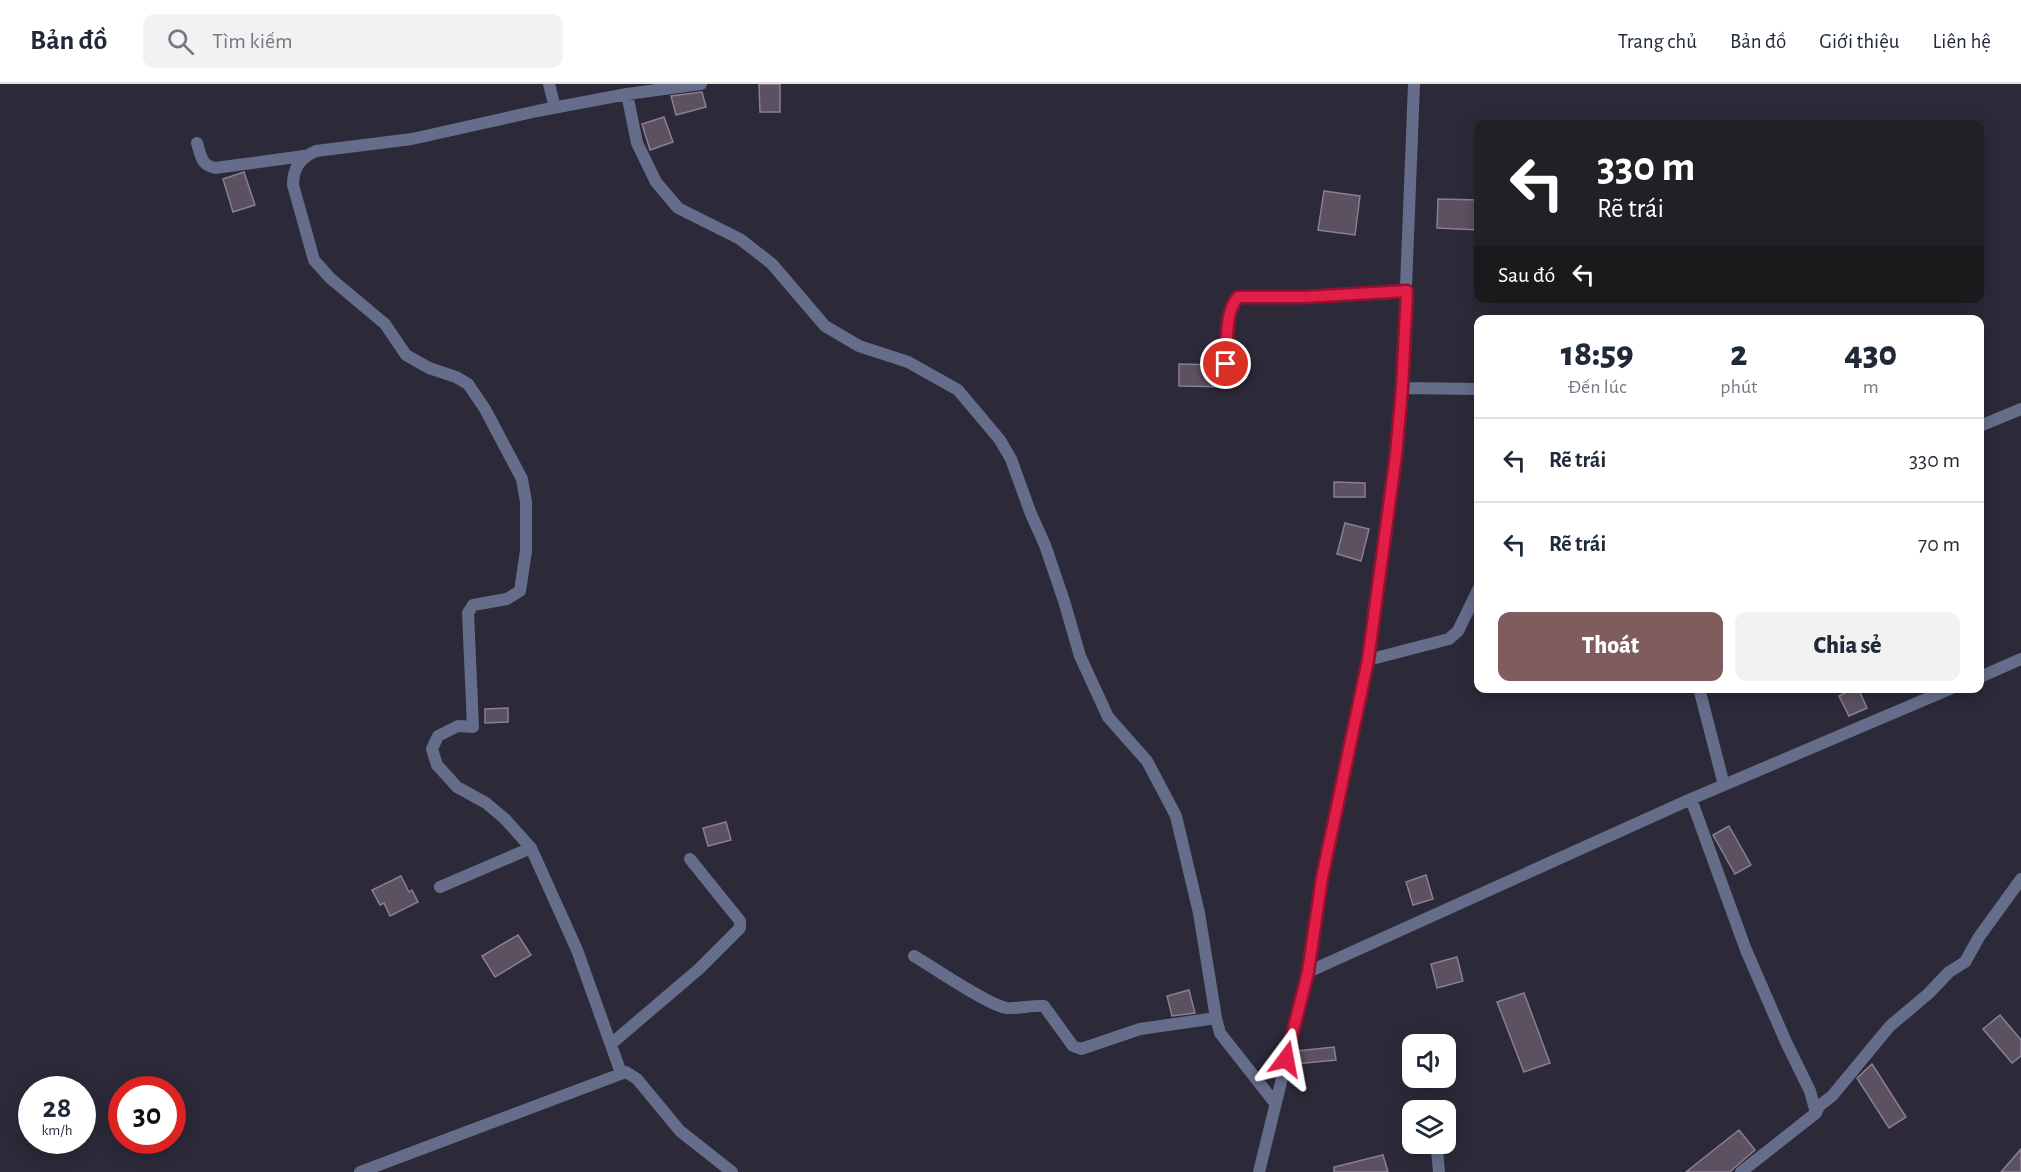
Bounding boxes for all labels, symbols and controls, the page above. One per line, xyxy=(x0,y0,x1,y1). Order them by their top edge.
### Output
search box xyxy=(143,14,563,68)
icon: search xyxy=(164,25,197,58)
text: Bản đồ xyxy=(30,27,107,55)
text: Tìm kiếm xyxy=(212,30,293,52)
text: Trang chủ xyxy=(1618,31,1697,52)
text: Bản đồ xyxy=(1730,31,1786,52)
text: Giới thiệu xyxy=(1819,31,1900,52)
text: Liên hệ xyxy=(1933,31,1991,52)
icon: left xyxy=(1498,144,1576,222)
text: 330 m xyxy=(1597,146,1695,188)
text: Rẽ trái xyxy=(1597,195,1664,222)
icon: left xyxy=(1567,258,1600,291)
text: Sau đó xyxy=(1498,264,1555,286)
text: 18:59 xyxy=(1561,336,1634,372)
text: 2 xyxy=(1730,336,1748,372)
text: 430 xyxy=(1844,336,1897,372)
pin xyxy=(1200,338,1251,389)
icon: arrive xyxy=(1209,347,1242,380)
text: Đến lúc xyxy=(1568,377,1627,397)
text: phút xyxy=(1720,377,1758,397)
text: m xyxy=(1863,377,1879,397)
icon: left xyxy=(1498,444,1531,477)
text: Rẽ trái xyxy=(1549,449,1606,471)
text: 330 m xyxy=(1909,449,1960,471)
icon: left xyxy=(1498,528,1531,561)
text: Rẽ trái xyxy=(1549,533,1606,555)
text: 70 m xyxy=(1918,533,1960,555)
button: Thoát xyxy=(1498,612,1723,681)
button: Chia sẻ xyxy=(1735,612,1960,681)
position arrow xyxy=(1254,1027,1318,1091)
map controls xyxy=(1402,1034,1456,1154)
button: sound xyxy=(1402,1034,1456,1088)
speed limit sign: 30 xyxy=(108,1076,186,1154)
text: 28 xyxy=(43,1093,71,1123)
button: layers xyxy=(1402,1100,1456,1154)
text: km/h xyxy=(42,1123,72,1138)

